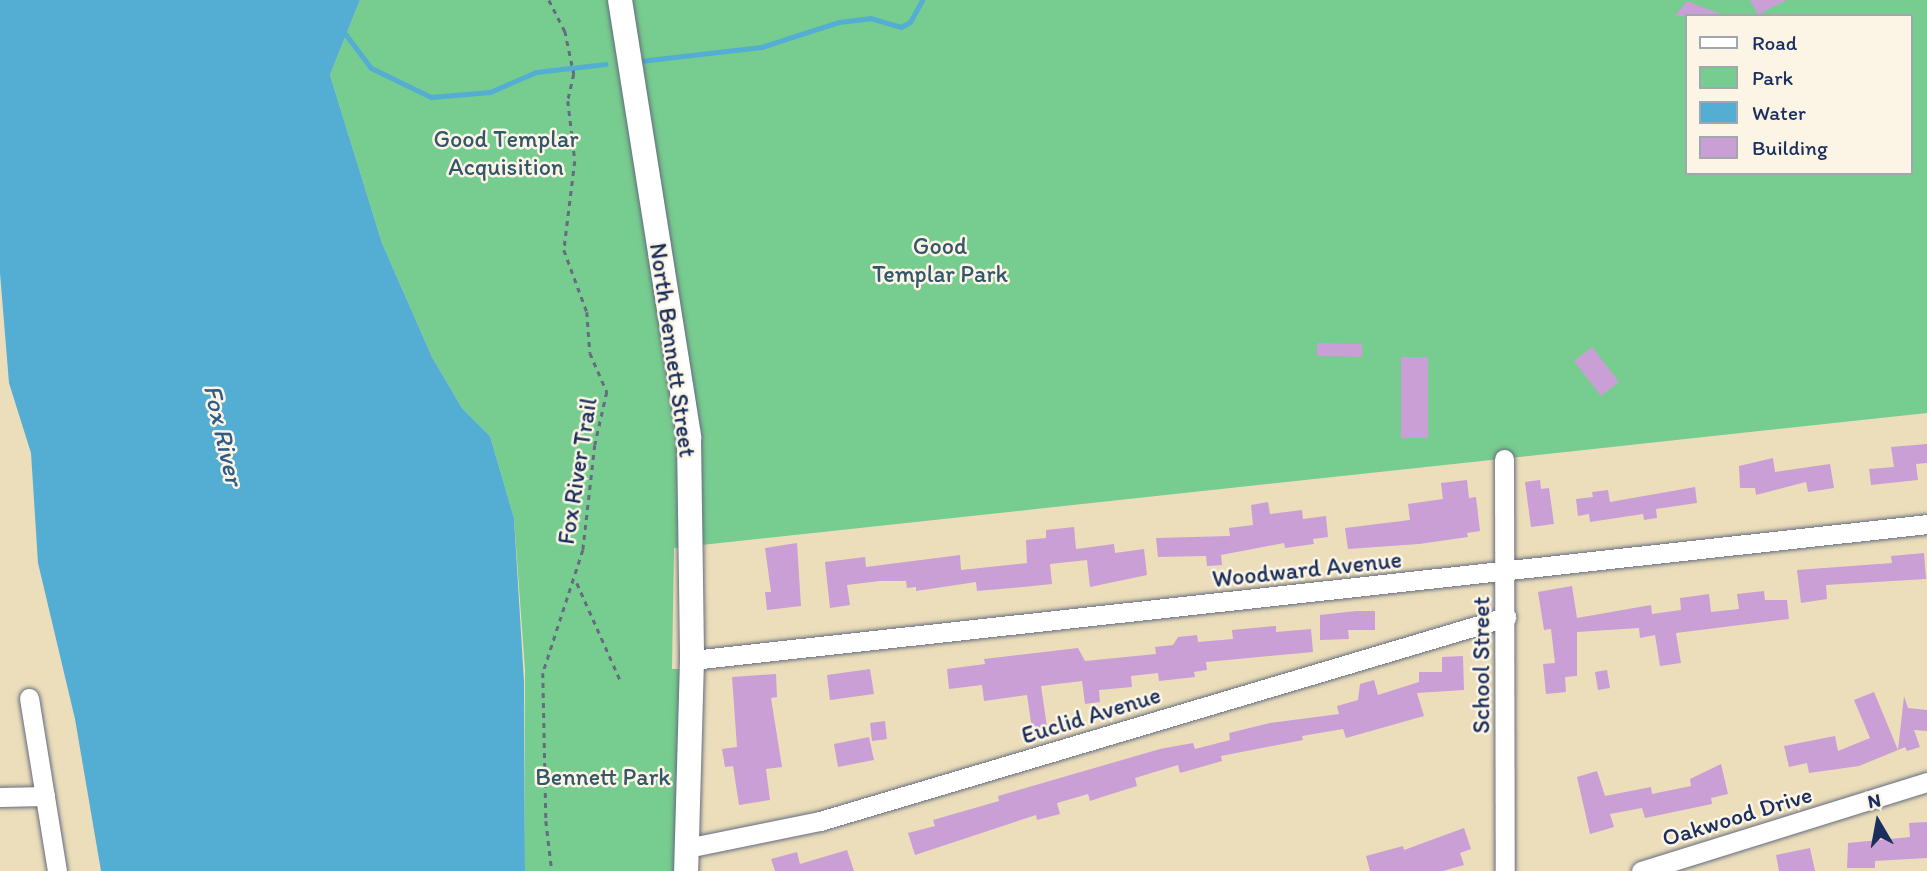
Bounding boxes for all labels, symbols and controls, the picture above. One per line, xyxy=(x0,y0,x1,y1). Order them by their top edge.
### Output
legend xyxy=(1686,14,1913,175)
text: Road xyxy=(1752,30,1797,55)
text: Park xyxy=(1752,65,1793,90)
text: Water xyxy=(1752,100,1806,125)
park label: Good Templar Acquisition xyxy=(435,125,577,181)
text: Building xyxy=(1752,135,1828,160)
park label: Good Templar Park xyxy=(872,232,1008,288)
street label: North Bennett Street xyxy=(644,241,702,459)
water label: Fox River xyxy=(196,382,250,488)
street label: Fox River Trail xyxy=(551,397,603,545)
street label: Woodward Avenue xyxy=(1211,545,1403,593)
street label: School Street xyxy=(1467,596,1495,734)
street label: Euclid Avenue xyxy=(1018,680,1164,750)
park label: Bennett Park xyxy=(536,763,670,791)
street label: Oakwood Drive xyxy=(1659,780,1815,852)
north arrow xyxy=(1843,787,1913,857)
text: N xyxy=(1866,788,1883,813)

